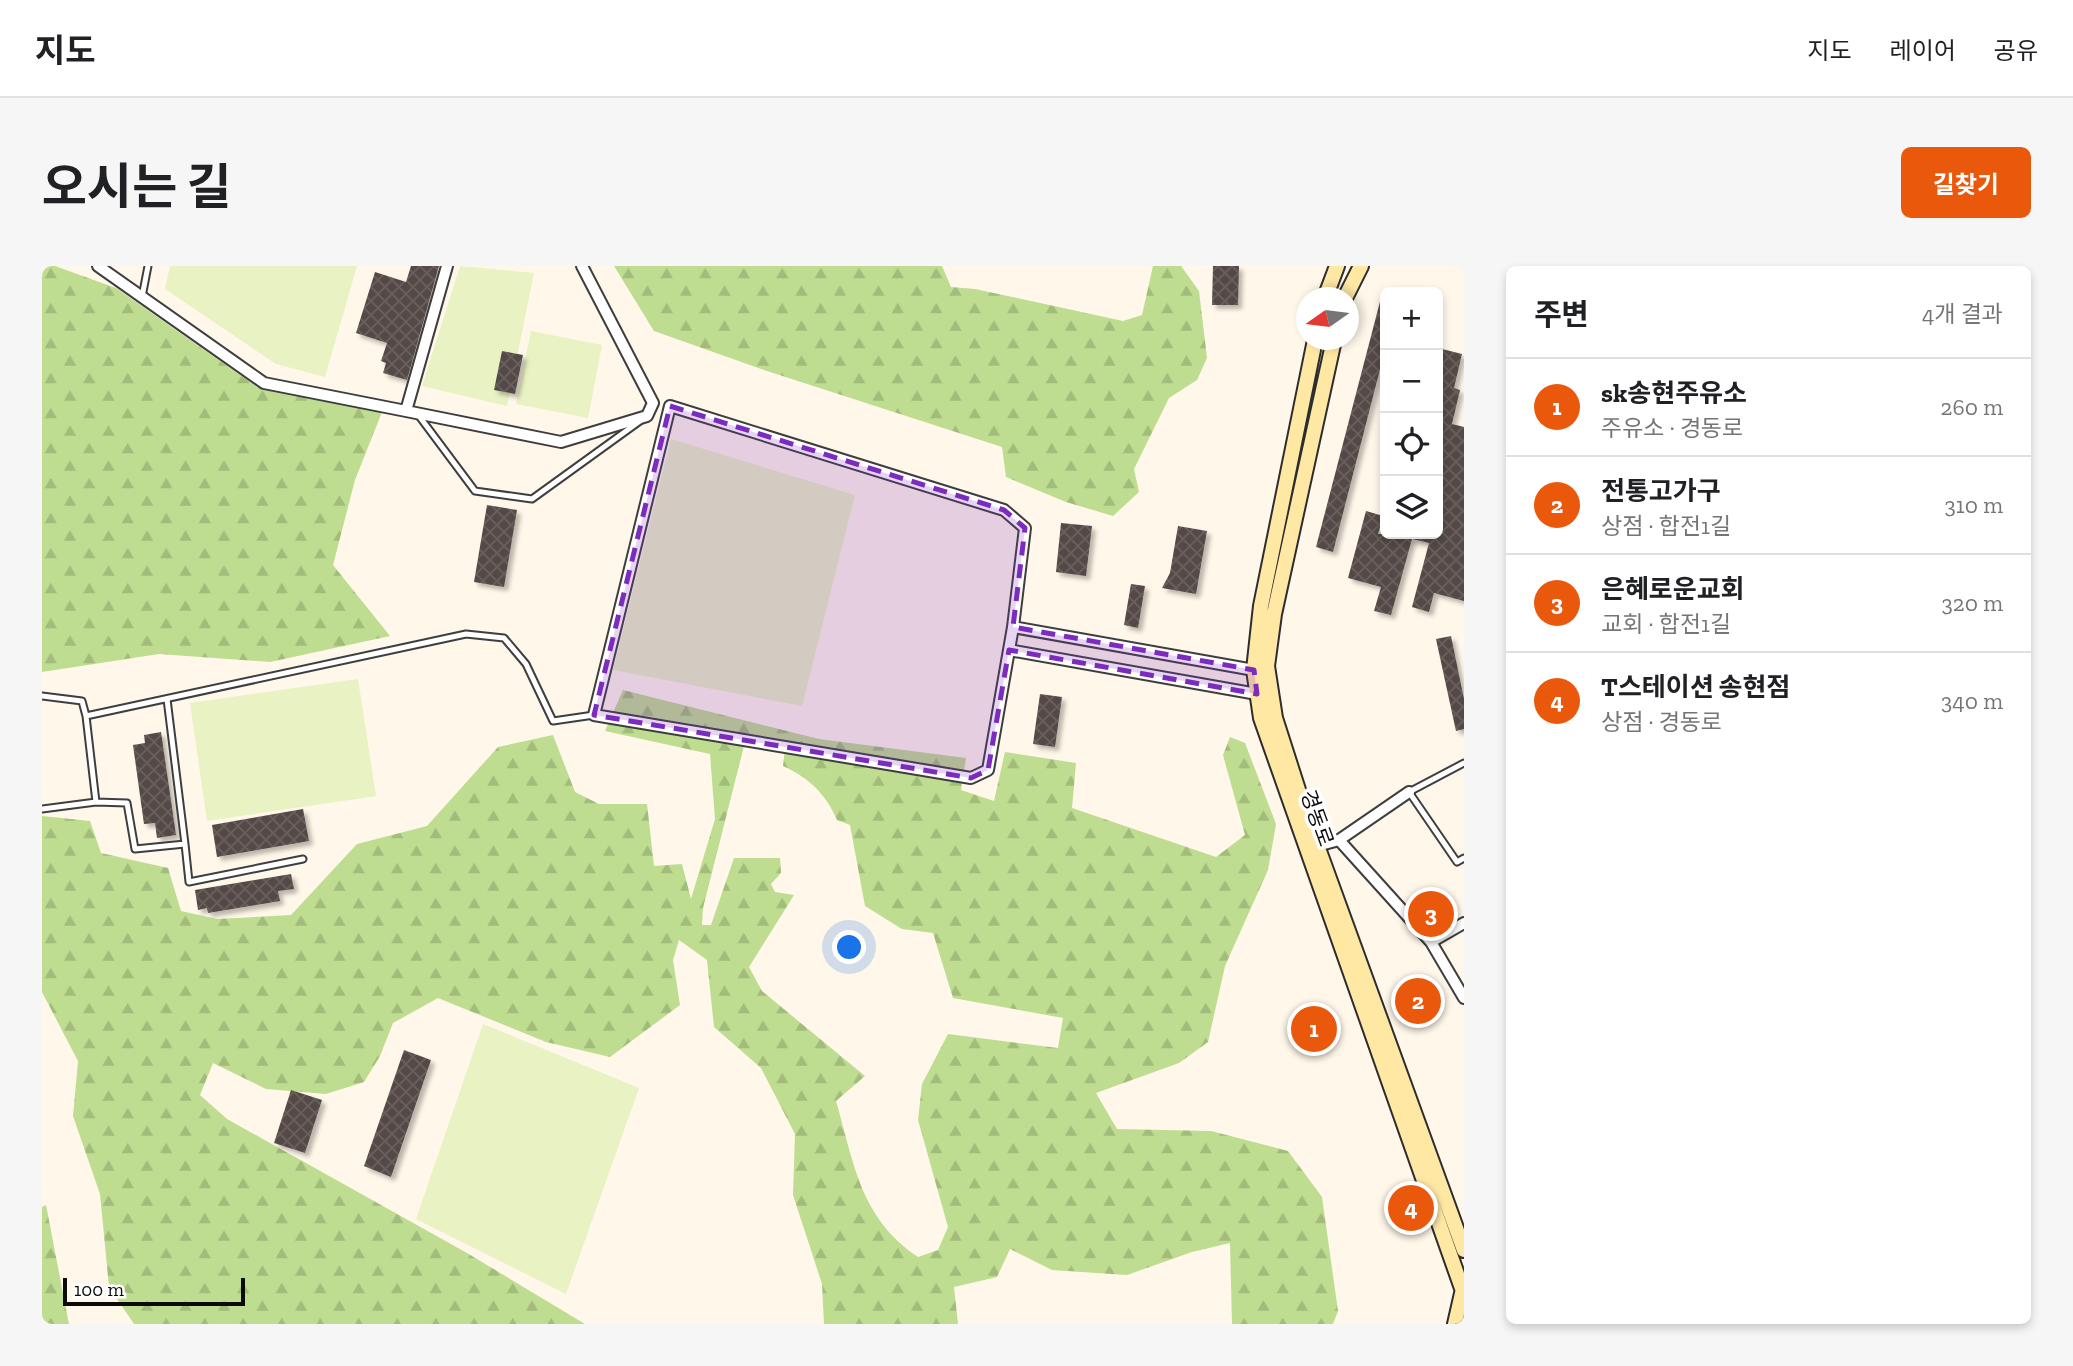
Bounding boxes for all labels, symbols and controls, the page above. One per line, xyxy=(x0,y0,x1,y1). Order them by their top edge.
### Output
text: 지도 xyxy=(35,31,96,70)
text: 지도 xyxy=(1807,36,1852,65)
text: 레이어 xyxy=(1890,36,1956,65)
text: 공유 xyxy=(1994,36,2038,65)
button: 길찾기 xyxy=(1901,147,2031,218)
text: 오시는 길 xyxy=(42,158,231,217)
north arrow xyxy=(1296,287,1359,350)
map controls xyxy=(1380,287,1443,539)
button: + xyxy=(1380,287,1443,350)
text: 주변 xyxy=(1534,297,1589,333)
text: 4개 결과 xyxy=(1922,300,2003,328)
button: − xyxy=(1380,350,1443,413)
text: sk송현주유소 xyxy=(1601,377,1747,409)
text: 1 xyxy=(1552,393,1562,421)
text: 260 m xyxy=(1941,393,2003,421)
button: locate xyxy=(1380,413,1443,476)
text: 주유소 · 경동로 xyxy=(1601,414,1743,442)
text: 전통고가구 xyxy=(1601,475,1721,507)
button: layers xyxy=(1380,476,1443,539)
text: 2 xyxy=(1551,491,1563,519)
text: 310 m xyxy=(1945,491,2003,519)
text: 상점 · 합전1길 xyxy=(1601,512,1731,540)
text: 은혜로운교회 xyxy=(1601,573,1745,605)
text: 3 xyxy=(1551,589,1563,617)
text: 320 m xyxy=(1942,589,2003,617)
text: 교회 · 합전1길 xyxy=(1601,610,1731,638)
text: T스테이션 송현점 xyxy=(1601,671,1790,703)
text: 4 xyxy=(1550,687,1564,715)
text: 340 m xyxy=(1941,687,2003,715)
text: 상점 · 경동로 xyxy=(1601,708,1722,736)
street label: 경동로 xyxy=(1296,786,1339,849)
pin: 3 xyxy=(1408,888,1454,940)
your location xyxy=(832,930,866,964)
pin: 2 xyxy=(1395,975,1441,1027)
pin: 1 xyxy=(1291,1003,1337,1055)
pin: 4 xyxy=(1388,1182,1434,1234)
scale bar xyxy=(63,1275,245,1307)
text: 100 m xyxy=(74,1278,124,1301)

